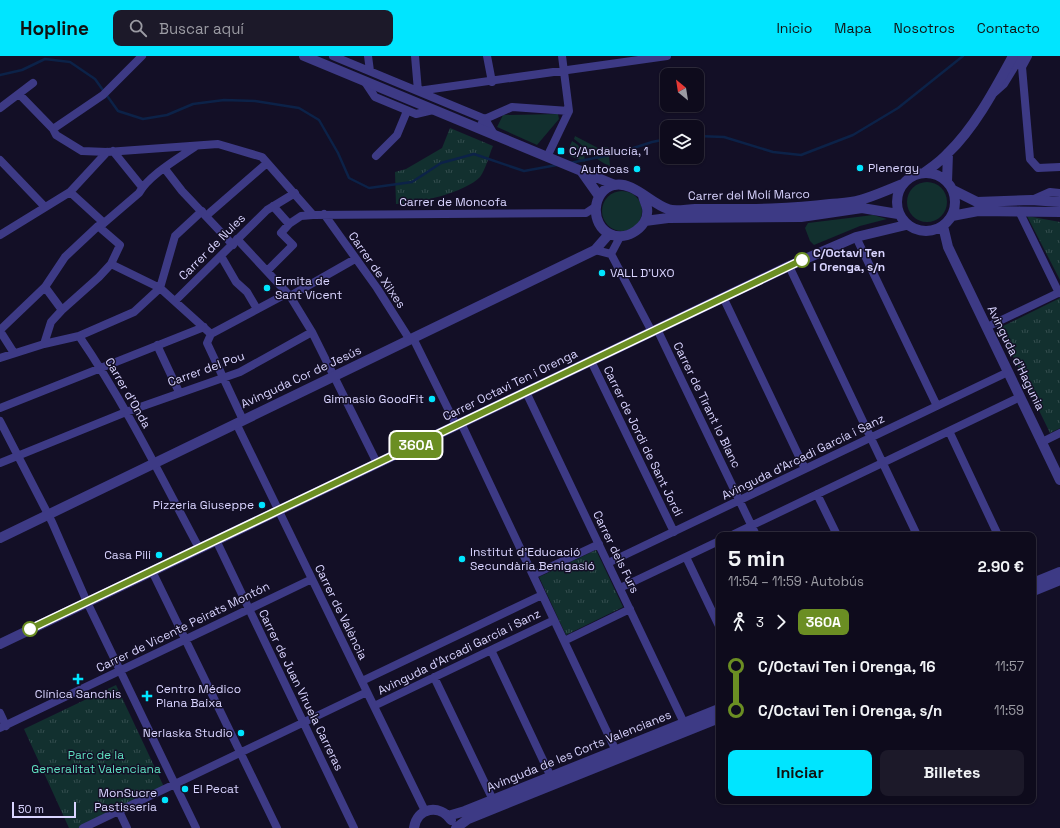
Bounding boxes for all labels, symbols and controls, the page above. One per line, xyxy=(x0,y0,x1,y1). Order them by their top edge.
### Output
search box xyxy=(113,10,393,46)
text: Hopline xyxy=(20,16,89,41)
icon: search xyxy=(127,17,149,39)
text: Buscar aquí xyxy=(159,19,244,38)
text: Inicio xyxy=(776,19,812,37)
text: Mapa xyxy=(834,19,872,37)
text: Nosotros xyxy=(894,19,955,37)
text: Contacto xyxy=(977,19,1040,37)
north arrow xyxy=(660,68,704,112)
map controls xyxy=(660,68,704,164)
button: layers xyxy=(660,120,704,164)
place label: C/Andalucía, 1 xyxy=(569,143,649,159)
marker: C/Andalucía, 1 xyxy=(556,146,566,156)
place label: Plenergy xyxy=(868,160,919,176)
place label: Autocas xyxy=(581,161,629,177)
marker: Plenergy xyxy=(855,163,865,173)
marker: Autocas xyxy=(632,164,642,174)
street label: Carrer del Molí Marco xyxy=(688,186,810,204)
street label: Carrer de Moncofa xyxy=(399,194,507,210)
street label: Carrer de Nules xyxy=(175,210,249,284)
street label: Carrer de Xilxes xyxy=(345,229,409,311)
place label: C/Octavi Ten i Orenga, s/n xyxy=(813,245,885,275)
marker: C/Octavi Ten i Orenga, s/n xyxy=(794,252,810,268)
place label: VALL D'UXO xyxy=(610,265,674,281)
marker: VALL D'UXO xyxy=(597,268,607,278)
place label: Ermita de Sant Vicent xyxy=(275,273,342,303)
marker: Ermita de Sant Vicent xyxy=(262,283,272,293)
street label: Avinguda d'Hagunia xyxy=(984,303,1048,413)
street label: Carrer de Tirant lo Blanc xyxy=(669,339,745,471)
street label: Avinguda Cor de Jesús xyxy=(238,342,364,412)
street label: Carrer Octavi Ten i Orenga xyxy=(440,345,580,425)
street label: Carrer del Pou xyxy=(165,348,247,390)
street label: Carrer d'Onda xyxy=(101,355,155,431)
street label: Carrer de Jordi de Sant Jordi xyxy=(600,363,686,519)
place label: Gimnasio GoodFit xyxy=(323,391,424,407)
marker: Gimnasio GoodFit xyxy=(427,394,437,404)
street label: Avinguda d'Arcadi García i Sanz xyxy=(719,411,887,503)
line badge: 360A xyxy=(388,432,444,458)
text: 360A xyxy=(398,436,434,454)
place label: Pizzeria Giuseppe xyxy=(153,497,254,513)
marker: Pizzeria Giuseppe xyxy=(257,500,267,510)
street label: Carrer dels Furs xyxy=(589,508,643,596)
place label: Institut d'Educació Secundària Benigasló xyxy=(470,544,595,574)
text: 5 min xyxy=(728,544,785,572)
place label: Casa Pili xyxy=(104,547,151,563)
marker: Casa Pili xyxy=(154,550,164,560)
marker: Institut d'Educació Secundària Benigasló xyxy=(457,554,467,564)
text: 2.90 € xyxy=(978,557,1024,576)
street label: Carrer de València xyxy=(311,562,371,662)
text: 11:54 – 11:59 · Autobús xyxy=(728,573,864,590)
street label: Carrer de Vicente Peirats Montón xyxy=(94,578,272,676)
street label: Avinguda d'Arcadi García i Sanz xyxy=(375,606,543,698)
street label: Carrer de Juan Viruela Carreras xyxy=(255,607,347,773)
icon: walk xyxy=(728,611,750,633)
icon: forward xyxy=(770,611,792,633)
text: 360A xyxy=(806,613,841,631)
text: 3 xyxy=(756,614,764,631)
unlabelled marker xyxy=(22,621,38,637)
text: C/Octavi Ten i Orenga, 16 xyxy=(758,657,936,676)
text: 11:57 xyxy=(995,658,1024,675)
marker: Clínica Sanchis xyxy=(72,673,84,685)
place label: Centro Médico Plana Baixa xyxy=(156,681,241,711)
place label: Clínica Sanchis xyxy=(35,686,121,702)
marker: Centro Médico Plana Baixa xyxy=(141,690,153,702)
text: C/Octavi Ten i Orenga, s/n xyxy=(758,701,942,720)
text: 11:59 xyxy=(994,702,1024,719)
street label: Avinguda de les Corts Valencianes xyxy=(484,707,674,795)
place label: Nerlaska Studio xyxy=(143,725,233,741)
marker: Nerlaska Studio xyxy=(236,728,246,738)
park label: Parc de la Generalitat Valenciana xyxy=(31,747,161,777)
button: Iniciar xyxy=(728,750,872,796)
button: Billetes xyxy=(880,750,1024,796)
place label: El Pecat xyxy=(193,781,239,797)
marker: El Pecat xyxy=(180,784,190,794)
place label: MonSucre Pastisseria xyxy=(94,785,157,815)
marker: MonSucre Pastisseria xyxy=(160,795,170,805)
scale bar xyxy=(12,800,76,819)
text: 50 m xyxy=(18,802,44,816)

